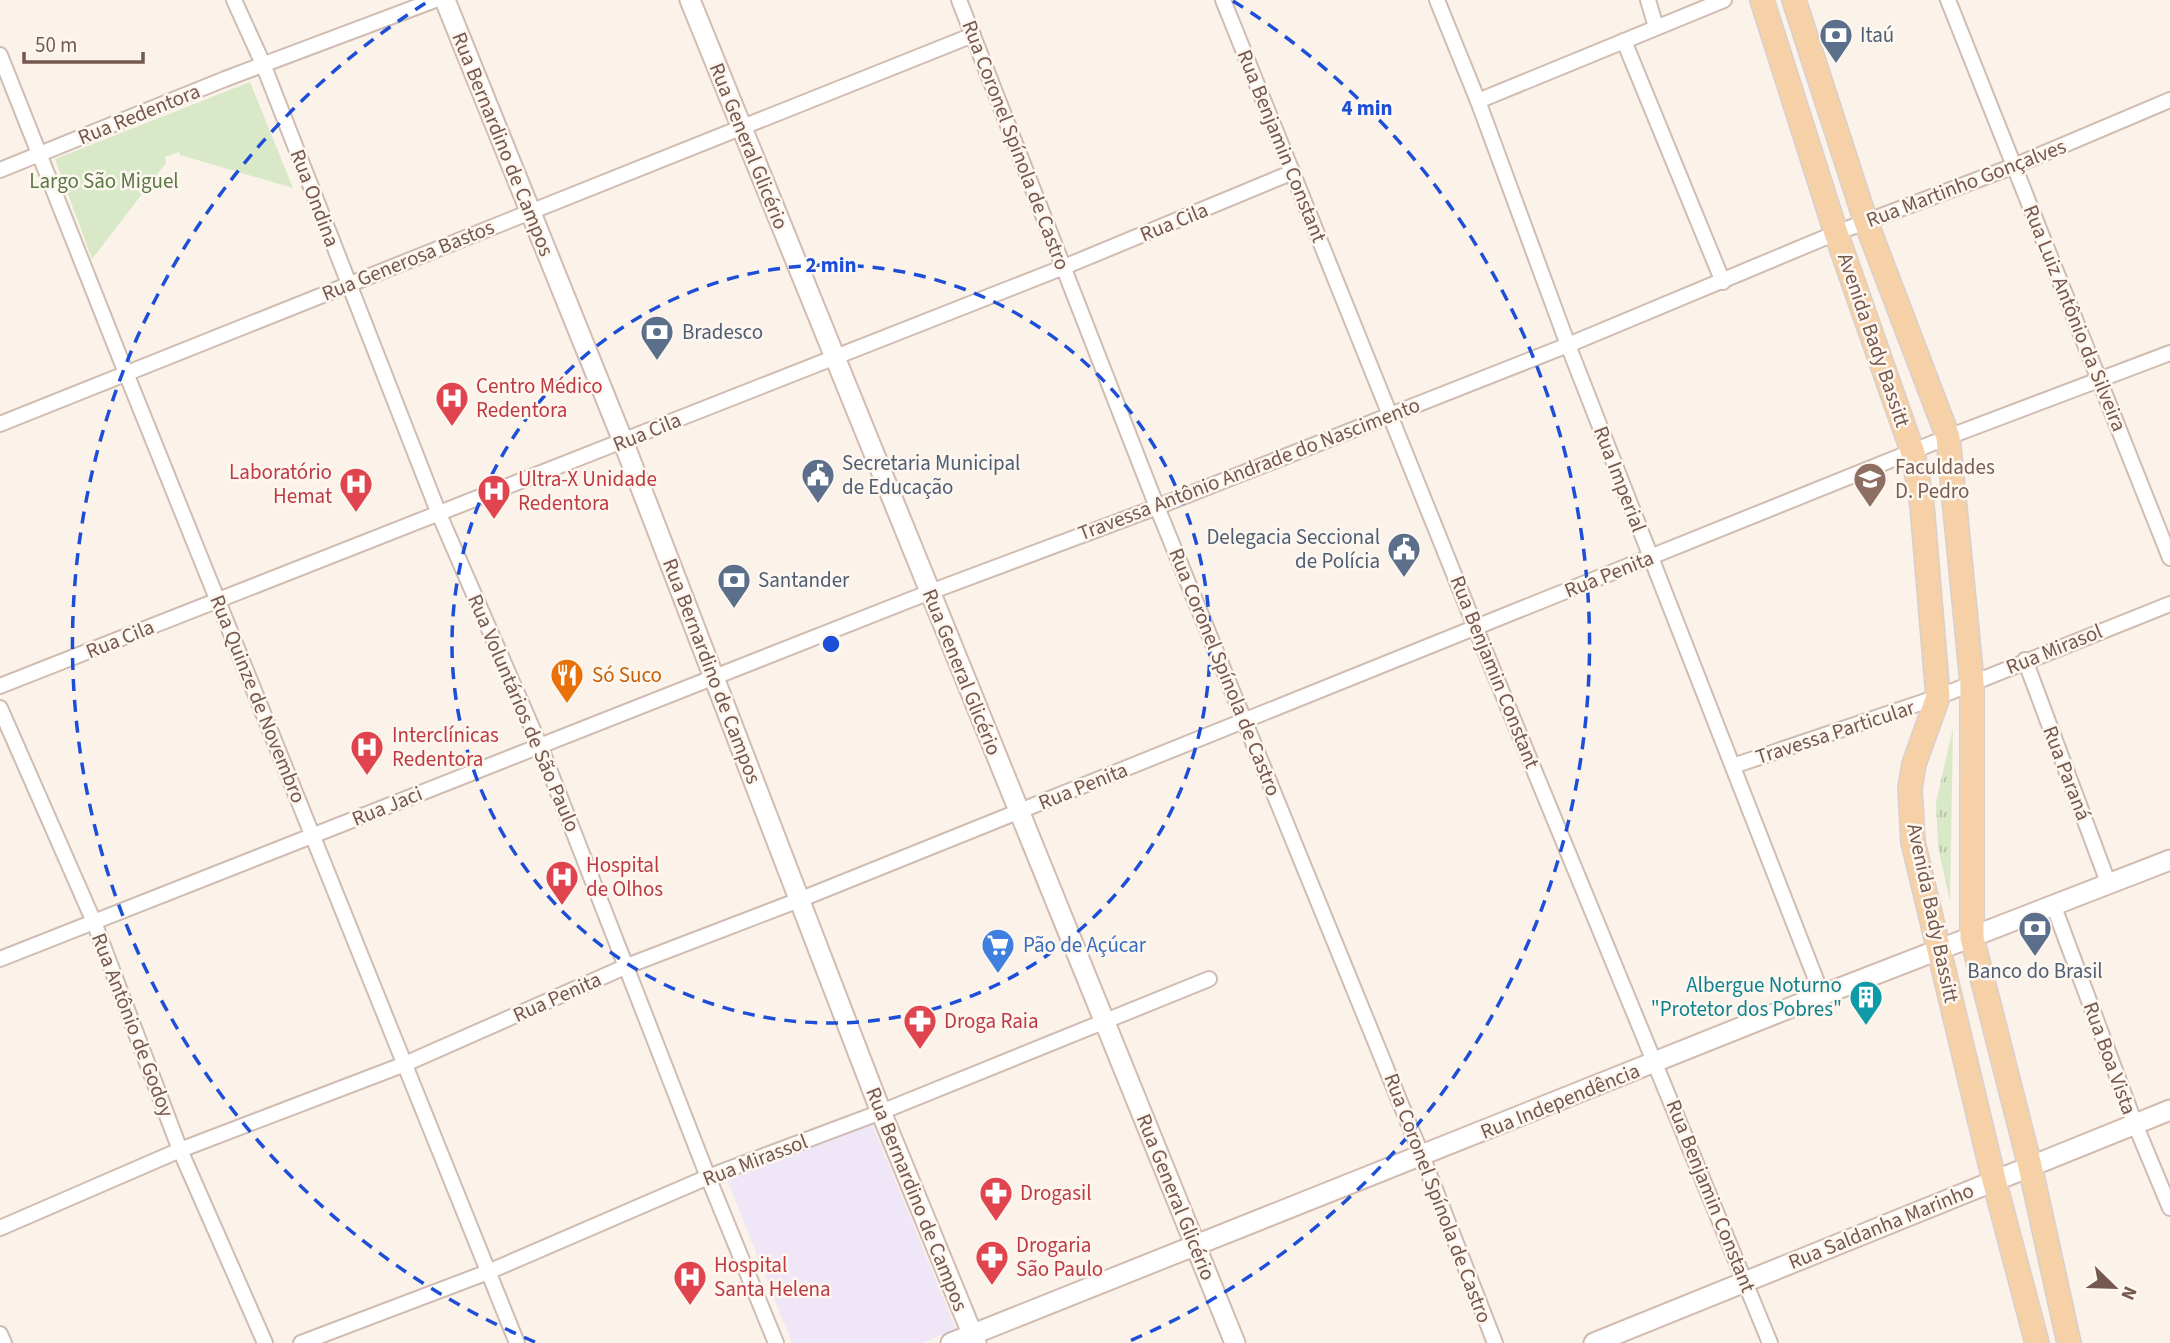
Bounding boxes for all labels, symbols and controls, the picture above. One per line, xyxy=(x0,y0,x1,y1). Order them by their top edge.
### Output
street label: Rua Coronel Spínola de Castro xyxy=(954,16,1078,274)
bank icon: Itaú xyxy=(1817,16,1855,65)
place label: Itaú xyxy=(1860,20,1894,50)
scale bar xyxy=(24,21,144,65)
street label: Rua Bernardino de Campos xyxy=(444,27,562,261)
text: 50 m xyxy=(35,30,77,60)
street label: Rua Benjamin Constant xyxy=(1230,45,1334,247)
street label: Rua General Glicério xyxy=(702,58,796,234)
street label: Rua Redentora xyxy=(73,76,205,152)
text: 4 min xyxy=(1341,93,1393,123)
street label: Rua Martinho Gonçalves xyxy=(1862,131,2071,235)
street label: Rua Ondina xyxy=(283,145,347,251)
park label: Largo São Miguel xyxy=(29,166,179,196)
street label: Rua Cila xyxy=(1135,195,1213,249)
street label: Rua Luiz Antônio da Silveira xyxy=(2016,200,2134,436)
street label: Rua Generosa Bastos xyxy=(317,212,499,308)
street label: Avenida Bady Bassitt xyxy=(1830,249,1918,431)
text: 2 min xyxy=(805,250,857,280)
bank icon: Bradesco xyxy=(638,313,676,362)
place label: Bradesco xyxy=(682,317,763,347)
place label: Centro Médico Redentora xyxy=(476,371,603,425)
hospital icon: Centro Médico Redentora xyxy=(433,379,471,428)
street label: Travessa Antônio Andrade do Nascimento xyxy=(1074,390,1424,548)
street label: Rua Cila xyxy=(608,405,686,459)
street label: Rua Imperial xyxy=(1586,422,1654,536)
place label: Secretaria Municipal de Educação xyxy=(842,448,1020,502)
place label: Faculdades D. Pedro xyxy=(1895,452,1995,506)
public building icon: Secretaria Municipal de Educação xyxy=(799,456,837,505)
place label: Laboratório Hemat xyxy=(229,457,332,511)
school or university icon: Faculdades D. Pedro xyxy=(1851,460,1889,509)
place label: Ultra-X Unidade Redentora xyxy=(518,464,657,518)
hospital icon: Laboratório Hemat xyxy=(337,465,375,514)
hospital icon: Ultra-X Unidade Redentora xyxy=(475,472,513,521)
place label: Delegacia Seccional de Polícia xyxy=(1206,522,1380,576)
public building icon: Delegacia Seccional de Polícia xyxy=(1385,530,1423,579)
street label: Rua Coronel Spínola de Castro xyxy=(1161,543,1289,801)
street label: Rua Penita xyxy=(1560,543,1658,605)
street label: Rua Bernardino de Campos xyxy=(655,554,769,788)
bank icon: Santander xyxy=(715,561,753,610)
place label: Santander xyxy=(758,565,850,595)
street label: Rua Benjamin Constant xyxy=(1443,571,1547,773)
street label: Rua General Glicério xyxy=(915,584,1009,760)
street label: Rua Voluntários de São Paulo xyxy=(460,589,588,837)
street label: Rua Quinze de Novembro xyxy=(202,590,314,808)
street label: Rua Cila xyxy=(81,612,159,666)
street label: Rua Mirasol xyxy=(2001,616,2107,682)
centre of rings xyxy=(819,632,843,656)
restaurant icon: Só Suco xyxy=(548,656,586,705)
place label: Só Suco xyxy=(592,660,662,690)
street label: Travessa Particular xyxy=(1752,692,1919,772)
place label: Interclínicas Redentora xyxy=(392,720,499,774)
street label: Rua Paraná xyxy=(2035,721,2099,825)
hospital icon: Interclínicas Redentora xyxy=(348,728,386,777)
street label: Rua Penita xyxy=(1034,755,1132,817)
street label: Rua Jaci xyxy=(347,778,427,834)
street label: Avenida Bady Bassitt xyxy=(1899,821,1967,1005)
place label: Hospital de Olhos xyxy=(586,850,663,904)
hospital icon: Hospital de Olhos xyxy=(543,858,581,907)
bank icon: Banco do Brasil xyxy=(2016,909,2054,958)
supermarket icon: Pão de Açúcar xyxy=(979,926,1017,975)
street label: Rua Antônio de Godoy xyxy=(84,929,182,1122)
place label: Pão de Açúcar xyxy=(1023,930,1147,960)
place label: Banco do Brasil xyxy=(1967,956,2103,986)
street label: Rua Penita xyxy=(508,964,606,1030)
place label: Albergue Noturno "Protetor dos Pobres" xyxy=(1651,970,1842,1024)
building icon: Albergue Noturno "Protetor dos Pobres" xyxy=(1847,978,1885,1027)
street label: Rua Boa Vista xyxy=(2076,997,2144,1119)
pharmacy icon: Droga Raia xyxy=(901,1002,939,1051)
place label: Droga Raia xyxy=(944,1006,1039,1036)
street label: Rua Independência xyxy=(1476,1055,1644,1147)
street label: Rua Coronel Spínola de Castro xyxy=(1376,1069,1500,1327)
street label: Rua Bernardino de Campos xyxy=(858,1082,976,1316)
street label: Rua Benjamin Constant xyxy=(1659,1095,1763,1297)
street label: Rua General Glicério xyxy=(1129,1109,1223,1285)
street label: Rua Mirassol xyxy=(698,1126,812,1194)
pharmacy icon: Drogasil xyxy=(977,1174,1015,1223)
street label: Rua Saldanha Marinho xyxy=(1784,1175,1978,1277)
place label: Drogasil xyxy=(1020,1178,1092,1208)
place label: Drogaria São Paulo xyxy=(1016,1230,1103,1284)
pharmacy icon: Drogaria São Paulo xyxy=(973,1238,1011,1287)
place label: Hospital Santa Helena xyxy=(714,1250,831,1304)
north arrow xyxy=(2079,1252,2149,1322)
hospital icon: Hospital Santa Helena xyxy=(671,1258,709,1307)
text: N xyxy=(2113,1282,2143,1304)

